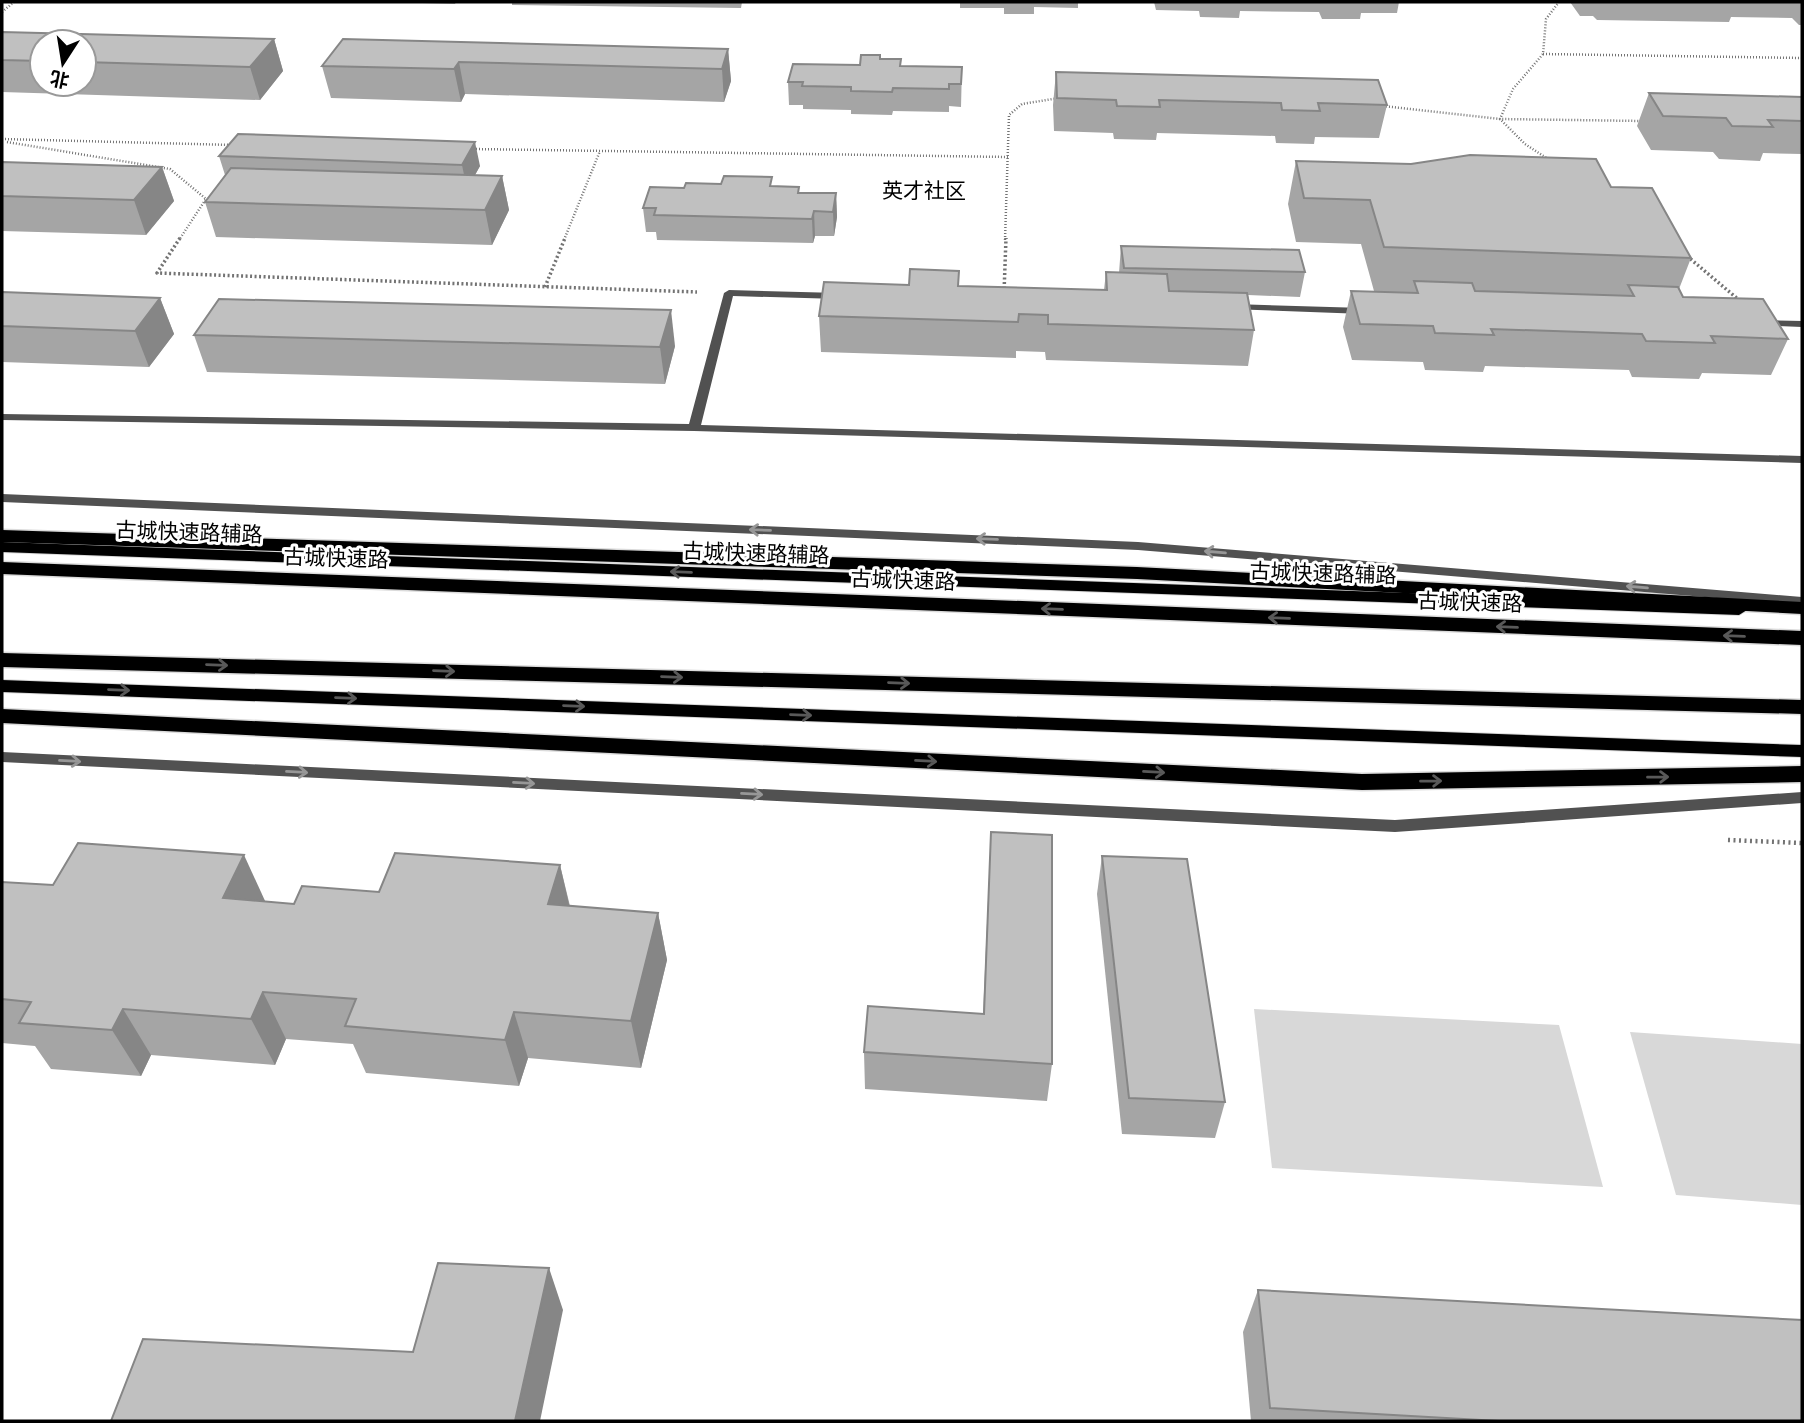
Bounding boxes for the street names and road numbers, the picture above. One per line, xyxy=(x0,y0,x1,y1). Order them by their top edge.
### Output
street label: 古城快速路辅路 xyxy=(115,516,263,546)
street label: 古城快速路辅路 xyxy=(682,537,830,567)
street label: 古城快速路 xyxy=(283,543,389,571)
street label: 古城快速路辅路 xyxy=(1249,557,1397,587)
street label: 古城快速路 xyxy=(850,565,956,593)
street label: 古城快速路 xyxy=(1417,587,1523,615)

